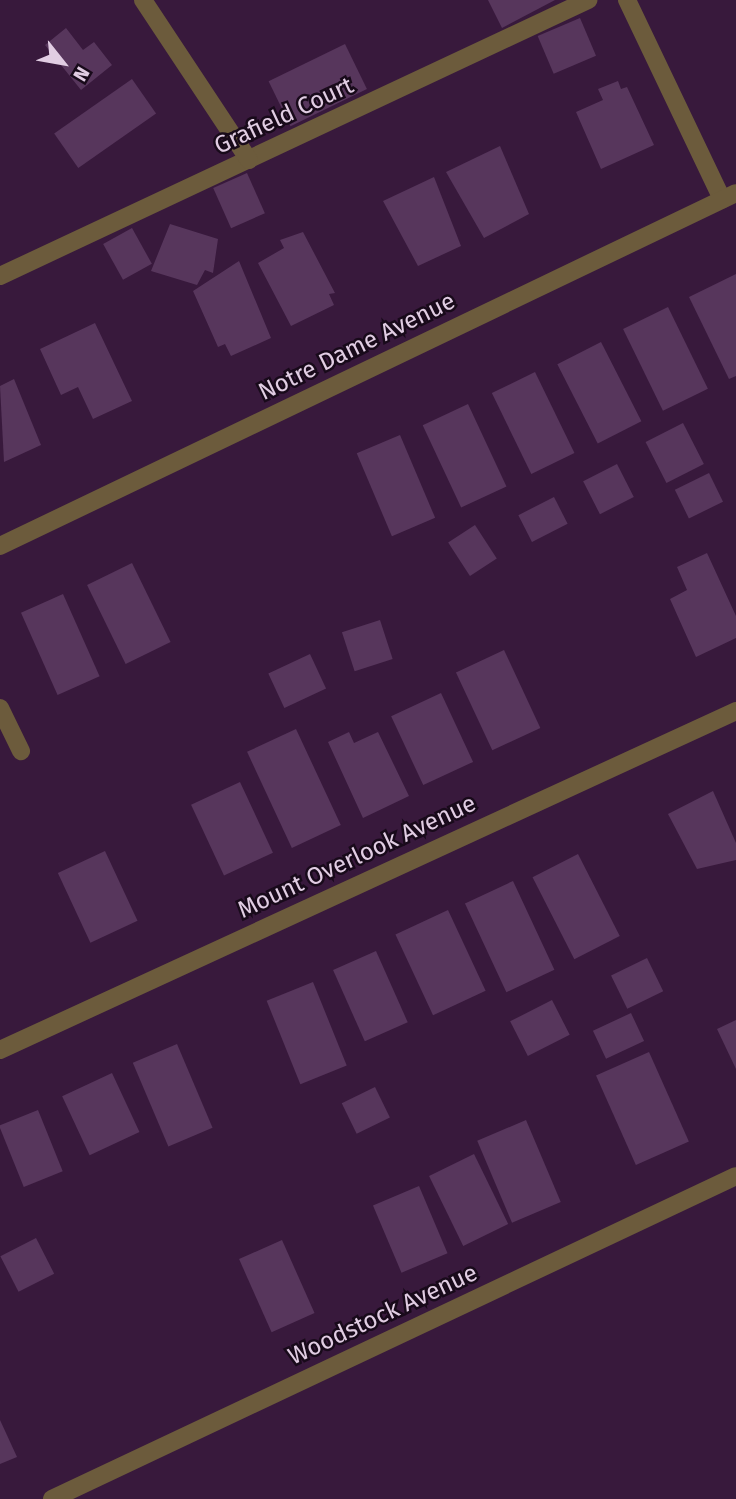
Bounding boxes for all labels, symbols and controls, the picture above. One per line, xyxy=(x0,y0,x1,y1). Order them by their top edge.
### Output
north arrow xyxy=(28,28,98,98)
text: N xyxy=(68,63,95,85)
street label: Grafield Court xyxy=(210,71,358,161)
street label: Notre Dame Avenue xyxy=(254,287,460,407)
street label: Mount Overlook Avenue xyxy=(233,789,481,925)
street label: Woodstock Avenue xyxy=(284,1259,482,1371)

